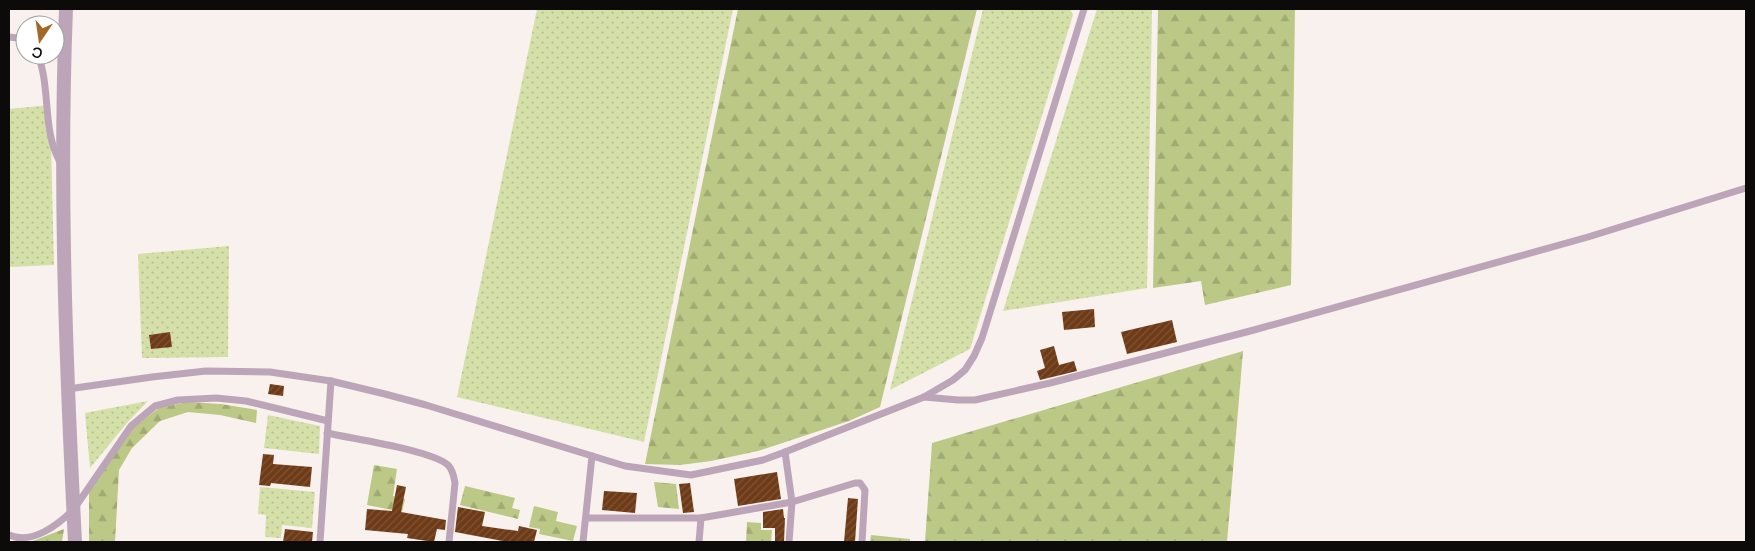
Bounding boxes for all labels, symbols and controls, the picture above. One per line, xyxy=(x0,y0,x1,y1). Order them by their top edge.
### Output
north arrow xyxy=(15,15,65,65)
text: С xyxy=(30,43,44,64)

